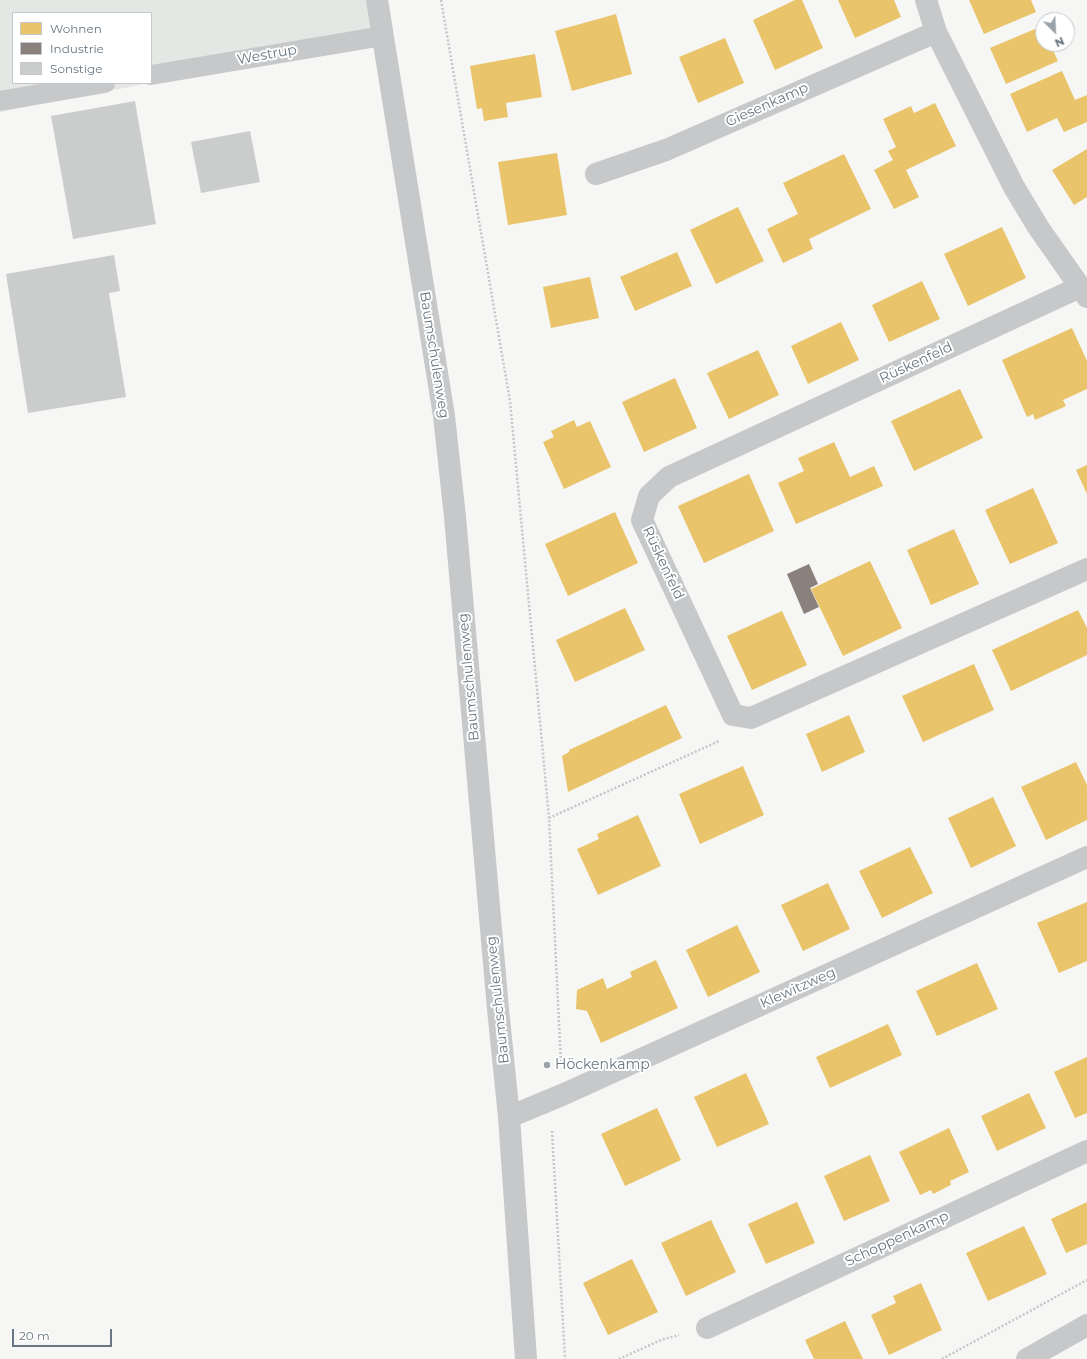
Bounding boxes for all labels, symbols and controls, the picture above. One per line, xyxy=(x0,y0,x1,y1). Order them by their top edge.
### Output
legend xyxy=(12,12,152,84)
north arrow xyxy=(1035,12,1075,52)
text: Wohnen xyxy=(50,21,102,36)
text: N xyxy=(1053,34,1066,50)
text: Industrie xyxy=(50,41,104,56)
street label: Westrup xyxy=(236,41,298,69)
text: Sonstige xyxy=(50,61,102,76)
street label: Giesenkamp xyxy=(723,79,811,131)
street label: Baumschulenweg xyxy=(416,290,452,420)
street label: Rüskenfeld xyxy=(877,339,955,387)
street label: Rüskenfeld xyxy=(639,524,687,602)
street label: Baumschulenweg xyxy=(455,612,483,742)
street label: Baumschulenweg xyxy=(483,935,513,1065)
street label: Klewitzweg xyxy=(758,964,838,1012)
place label: Höckenkamp xyxy=(555,1057,650,1073)
marker: Höckenkamp xyxy=(542,1060,552,1070)
street label: Schoppenkamp xyxy=(843,1208,951,1270)
scale bar xyxy=(14,1321,114,1347)
text: 20 m xyxy=(19,1328,50,1343)

